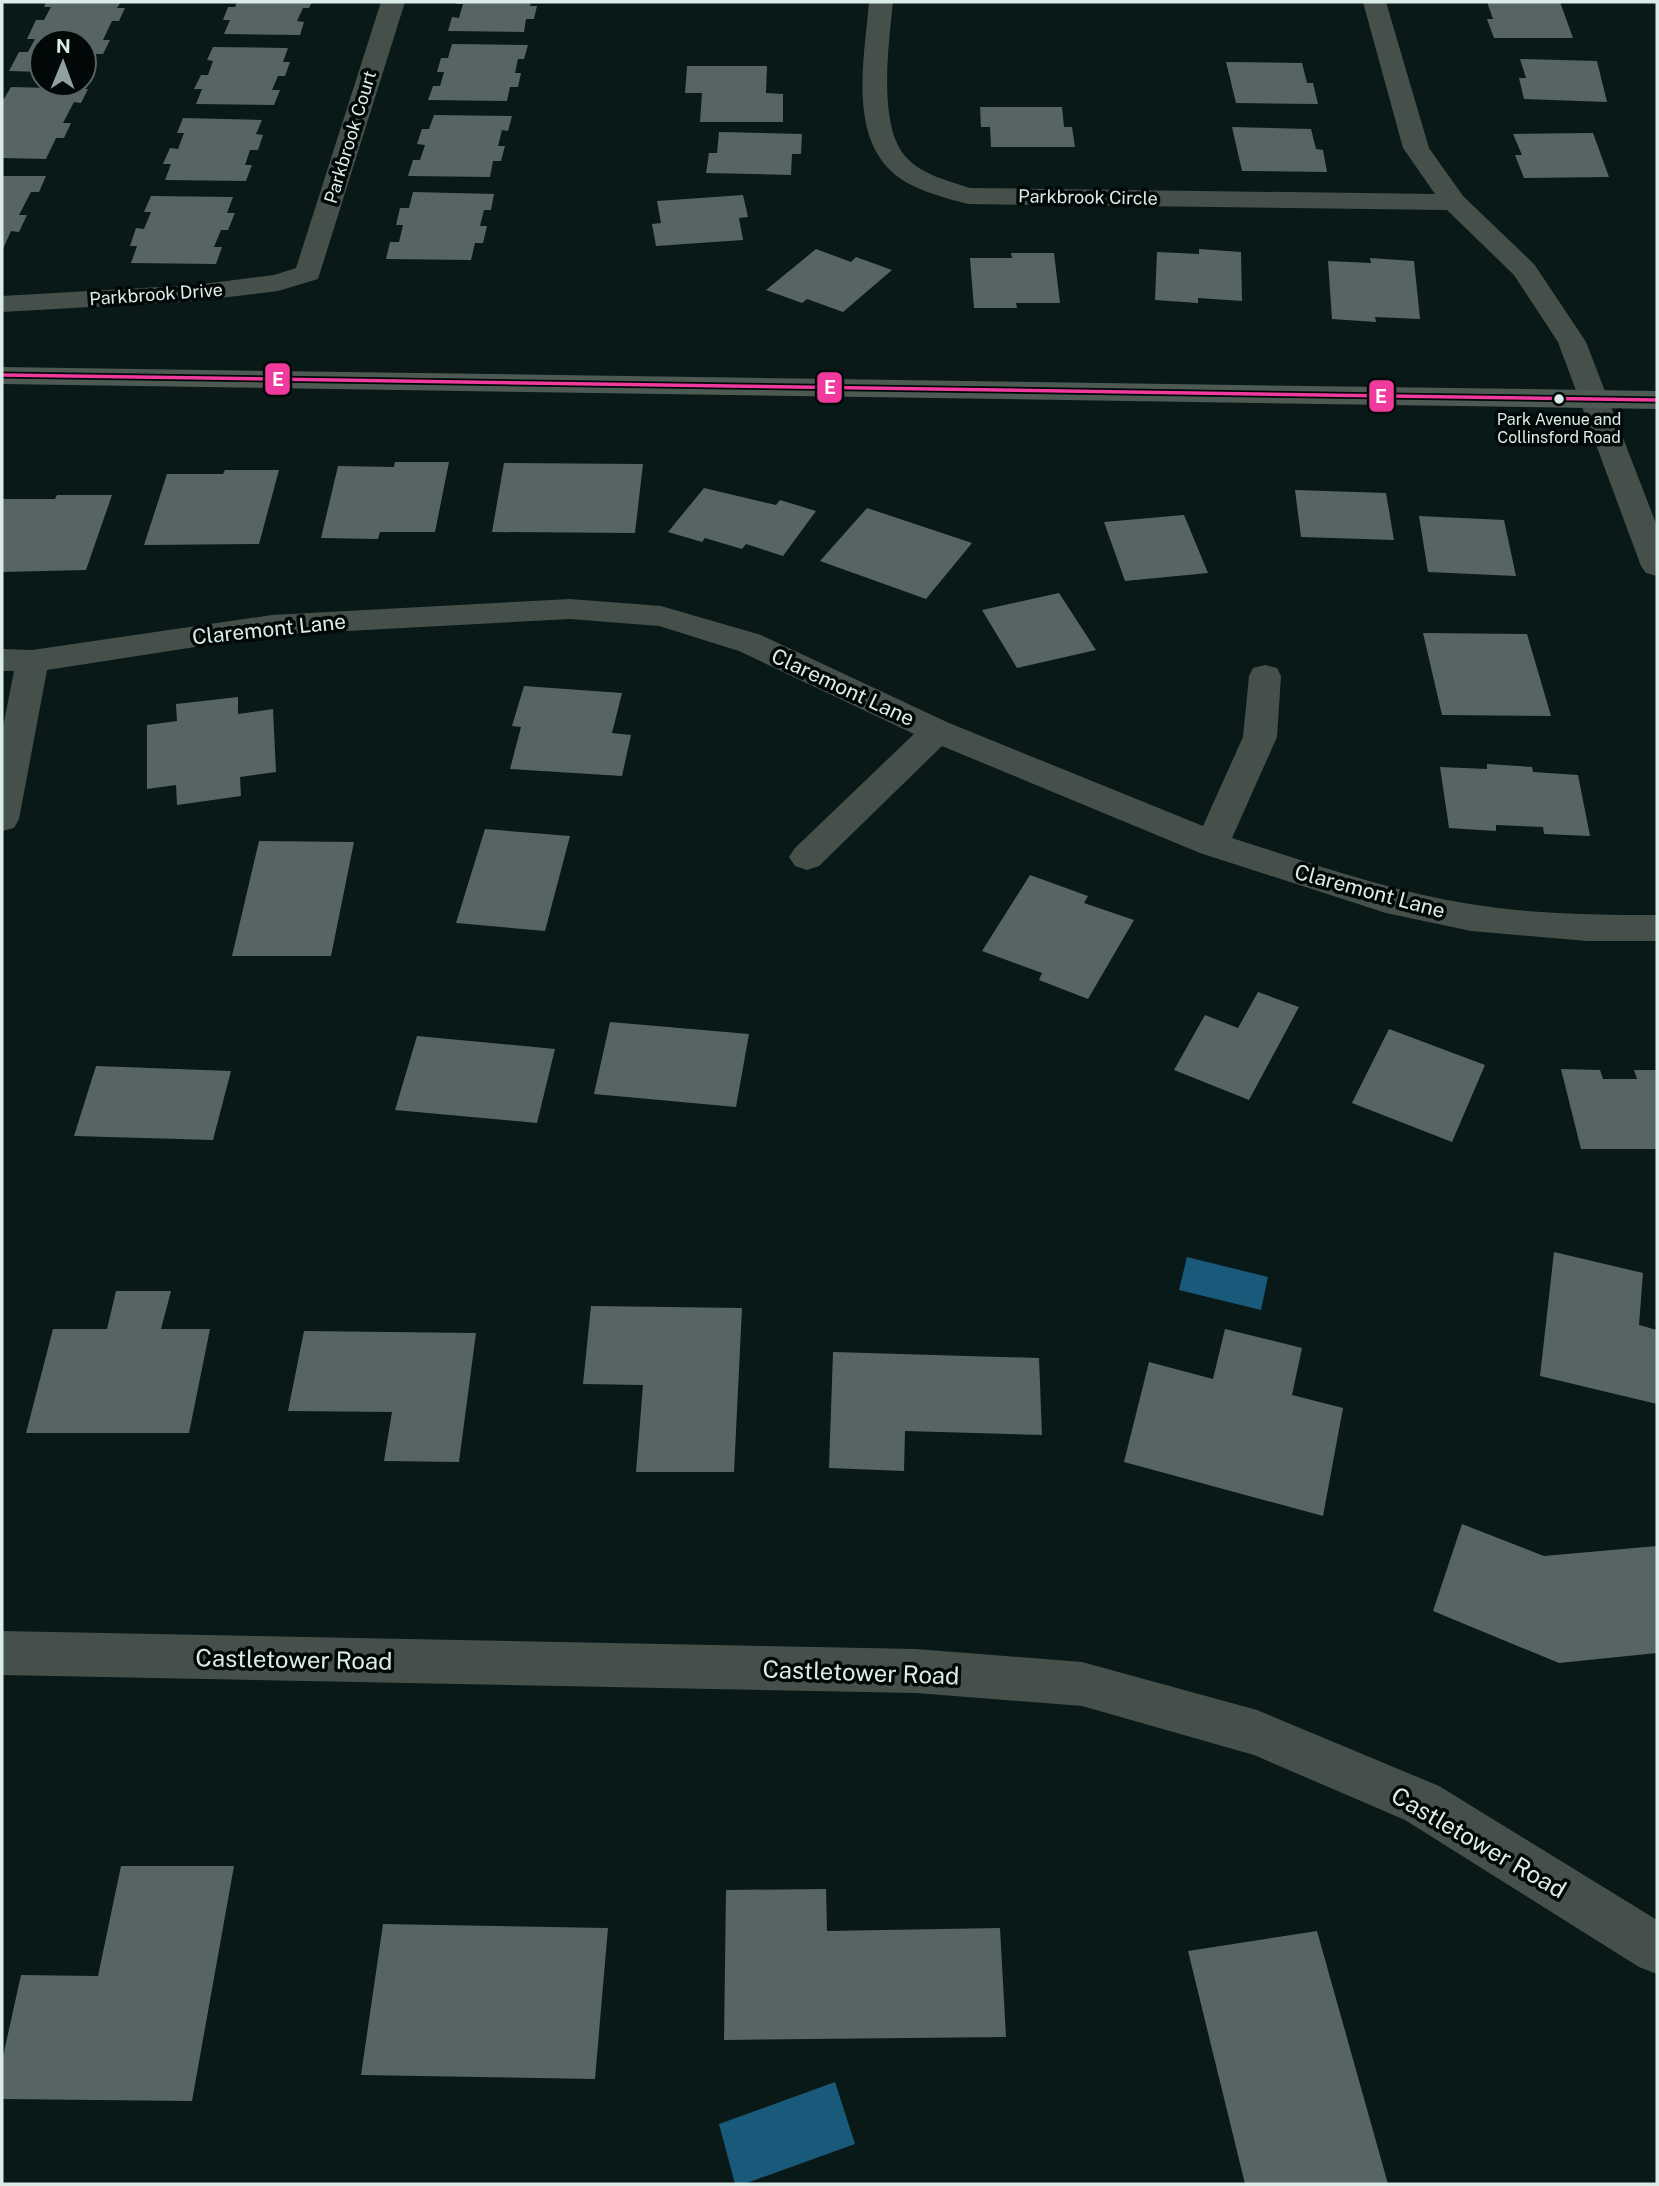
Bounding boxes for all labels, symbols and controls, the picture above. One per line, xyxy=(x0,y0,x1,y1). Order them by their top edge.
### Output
north arrow xyxy=(28,28,98,98)
text: N xyxy=(56,35,71,57)
street label: Parkbrook Court xyxy=(320,68,380,206)
street label: Parkbrook Circle xyxy=(1018,185,1158,209)
street label: Parkbrook Drive xyxy=(88,279,224,309)
line badge: E xyxy=(264,362,291,396)
text: E xyxy=(272,368,284,390)
line badge: E xyxy=(816,371,843,404)
text: E xyxy=(824,376,836,398)
line badge: E xyxy=(1368,379,1395,413)
text: E xyxy=(1375,385,1387,407)
marker: Park Avenue and Collinsford Road xyxy=(1552,392,1566,406)
place label: Park Avenue and Collinsford Road xyxy=(1497,410,1621,447)
street label: Claremont Lane xyxy=(191,608,347,650)
street label: Claremont Lane xyxy=(768,643,918,731)
street label: Claremont Lane xyxy=(1292,859,1448,923)
street label: Castletower Road xyxy=(195,1643,393,1675)
street label: Castletower Road xyxy=(762,1655,960,1689)
street label: Castletower Road xyxy=(1387,1781,1571,1903)

